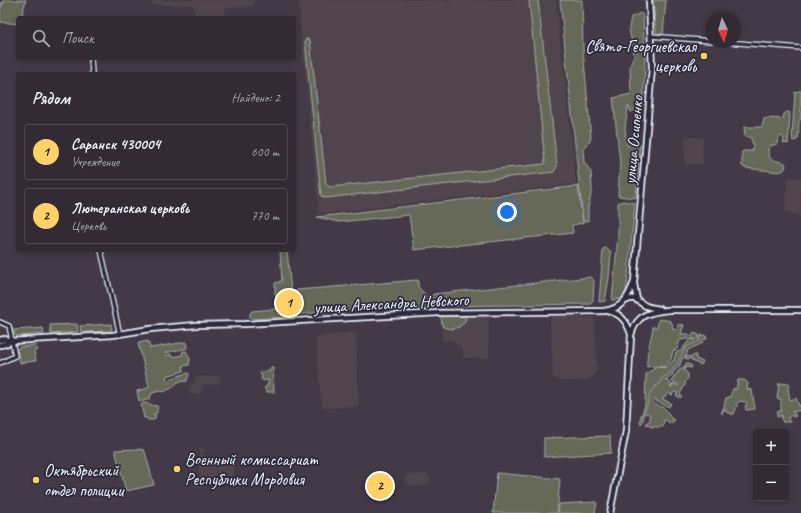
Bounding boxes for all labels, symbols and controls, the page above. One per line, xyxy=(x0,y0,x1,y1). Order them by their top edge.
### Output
north arrow xyxy=(705,12,741,48)
search box xyxy=(16,16,296,60)
icon: search xyxy=(30,27,52,49)
text: Поиск xyxy=(62,29,94,48)
place label: Свято-Георгиевская церковь xyxy=(585,36,697,77)
marker: Свято-Георгиевская церковь xyxy=(699,51,709,61)
text: Рядом xyxy=(32,88,70,109)
text: Найдено: 2 xyxy=(232,90,280,106)
street label: улица Осипенко xyxy=(619,94,648,186)
text: Саранск 430004 xyxy=(71,135,160,154)
text: 1 xyxy=(43,144,49,160)
text: 600 m xyxy=(251,144,279,160)
text: Учреждение xyxy=(71,154,119,170)
text: Лютеранская церковь xyxy=(71,199,189,218)
your location xyxy=(497,202,517,222)
text: 2 xyxy=(43,208,49,224)
text: 770 m xyxy=(251,208,279,224)
text: Церковь xyxy=(71,218,106,234)
pin: 1 xyxy=(276,288,302,318)
street label: улица Александра Невского xyxy=(312,289,470,318)
map controls xyxy=(753,429,789,501)
button: + xyxy=(753,429,789,465)
place label: Военный комиссариат Республики Мордовия xyxy=(185,449,318,490)
place label: Октябрьский отдел полиции xyxy=(44,460,125,501)
marker: Военный комиссариат Республики Мордовия xyxy=(172,464,182,474)
button: − xyxy=(753,465,789,501)
pin: 2 xyxy=(367,471,393,501)
marker: Октябрьский отдел полиции xyxy=(31,475,41,485)

